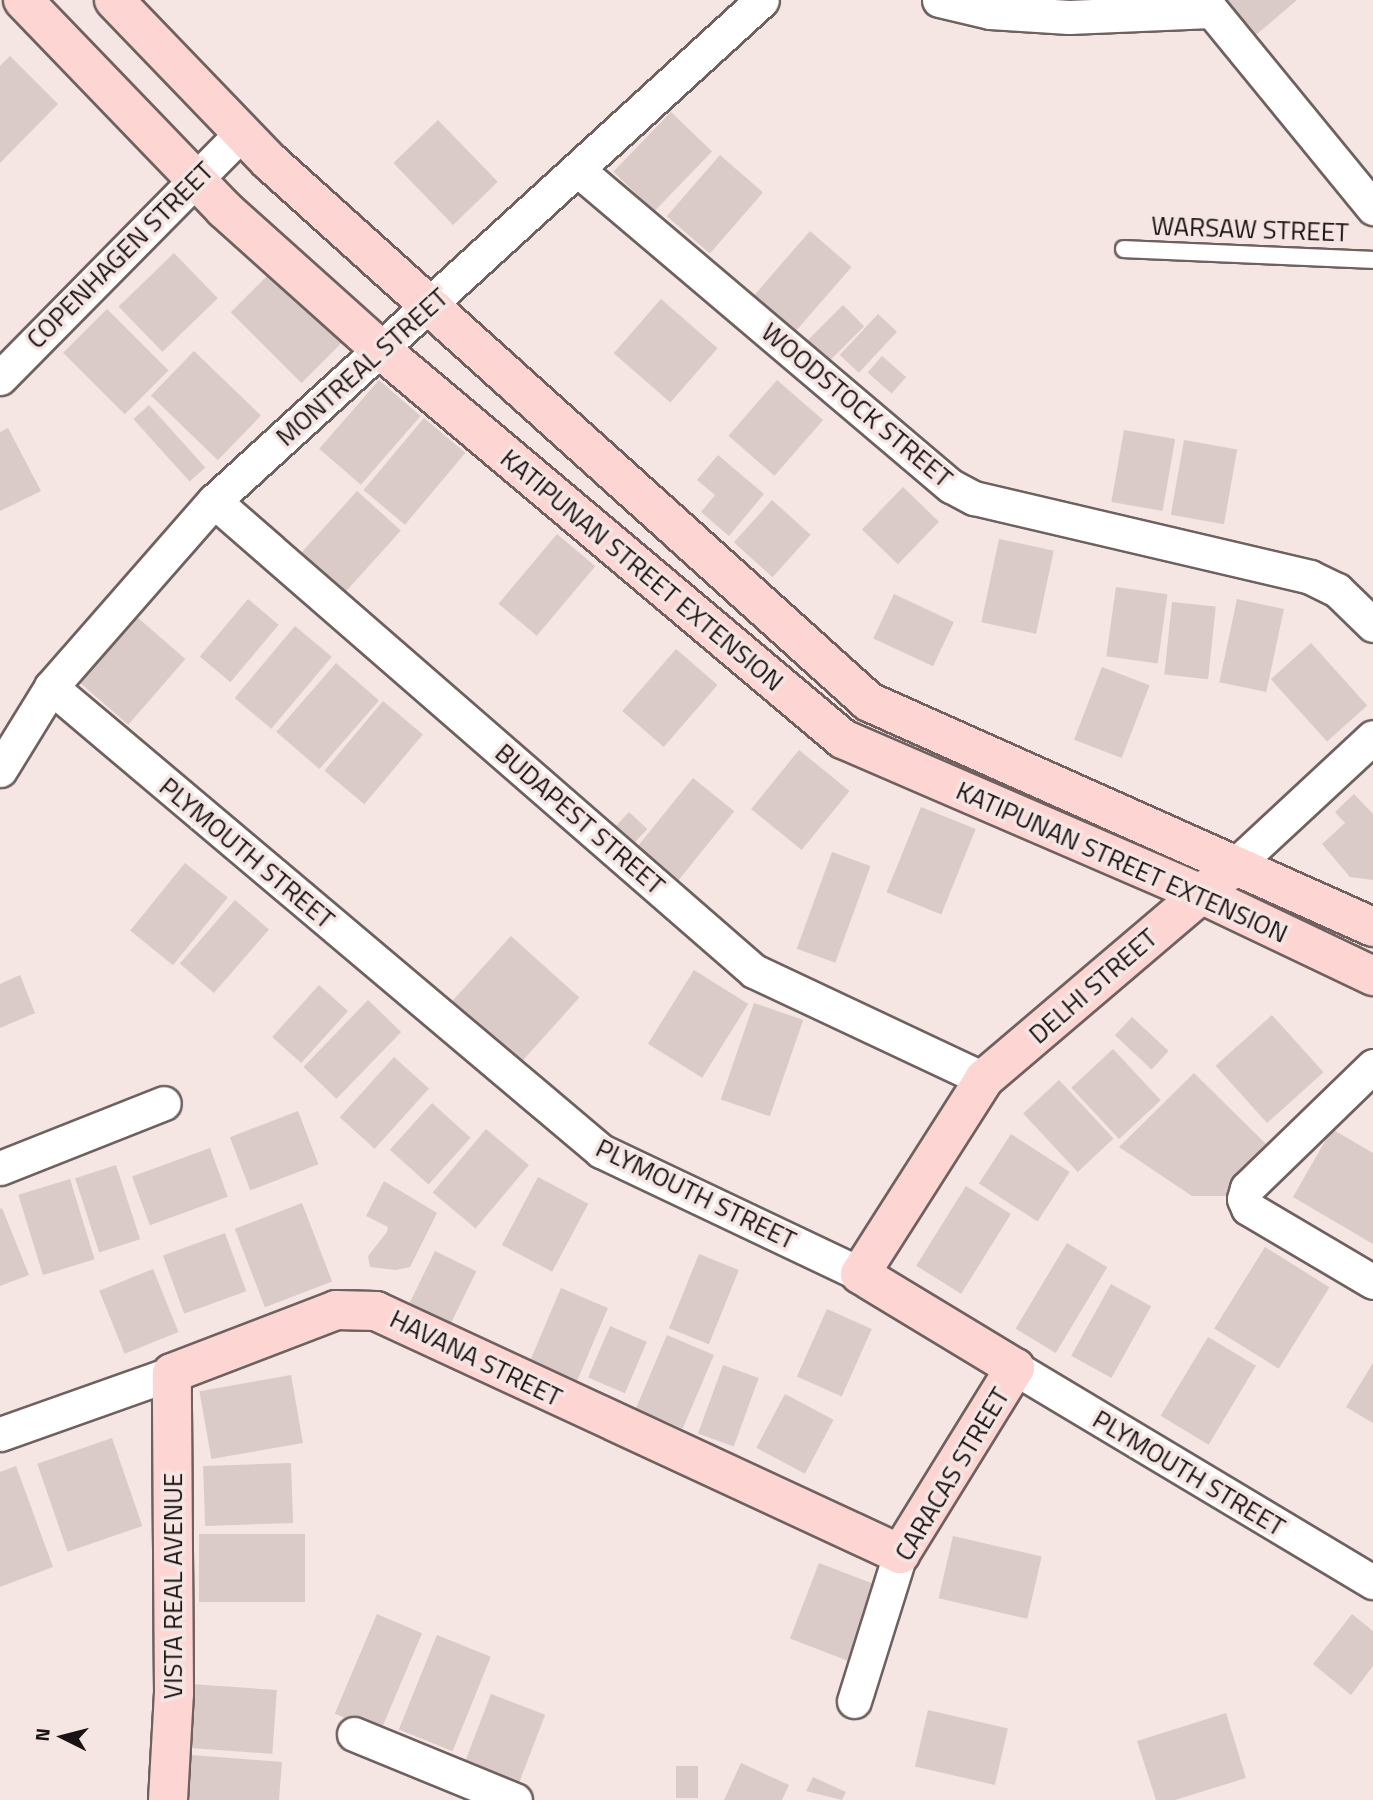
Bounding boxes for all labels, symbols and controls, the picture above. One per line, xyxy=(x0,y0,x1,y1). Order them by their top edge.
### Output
street label: COPENHAGEN STREET xyxy=(20,155,220,355)
street label: WARSAW STREET xyxy=(1151,210,1349,248)
street label: MONTREAL STREET xyxy=(270,282,454,452)
street label: WOODSTOCK STREET xyxy=(755,316,959,494)
street label: KATIPUNAN STREET EXTENSION xyxy=(494,443,790,697)
street label: BUDAPEST STREET xyxy=(489,737,671,901)
street label: PLYMOUTH STREET xyxy=(153,771,341,935)
street label: KATIPUNAN STREET EXTENSION xyxy=(952,775,1292,949)
street label: DELHI STREET xyxy=(1023,922,1163,1050)
street label: PLYMOUTH STREET xyxy=(591,1132,801,1256)
street label: HAVANA STREET xyxy=(385,1303,567,1413)
street label: CARACAS STREET xyxy=(888,1382,1016,1566)
street label: PLYMOUTH STREET xyxy=(1087,1403,1291,1543)
street label: VISTA REAL AVENUE xyxy=(157,1473,189,1699)
north arrow xyxy=(28,1702,98,1772)
text: N xyxy=(27,1727,57,1743)

